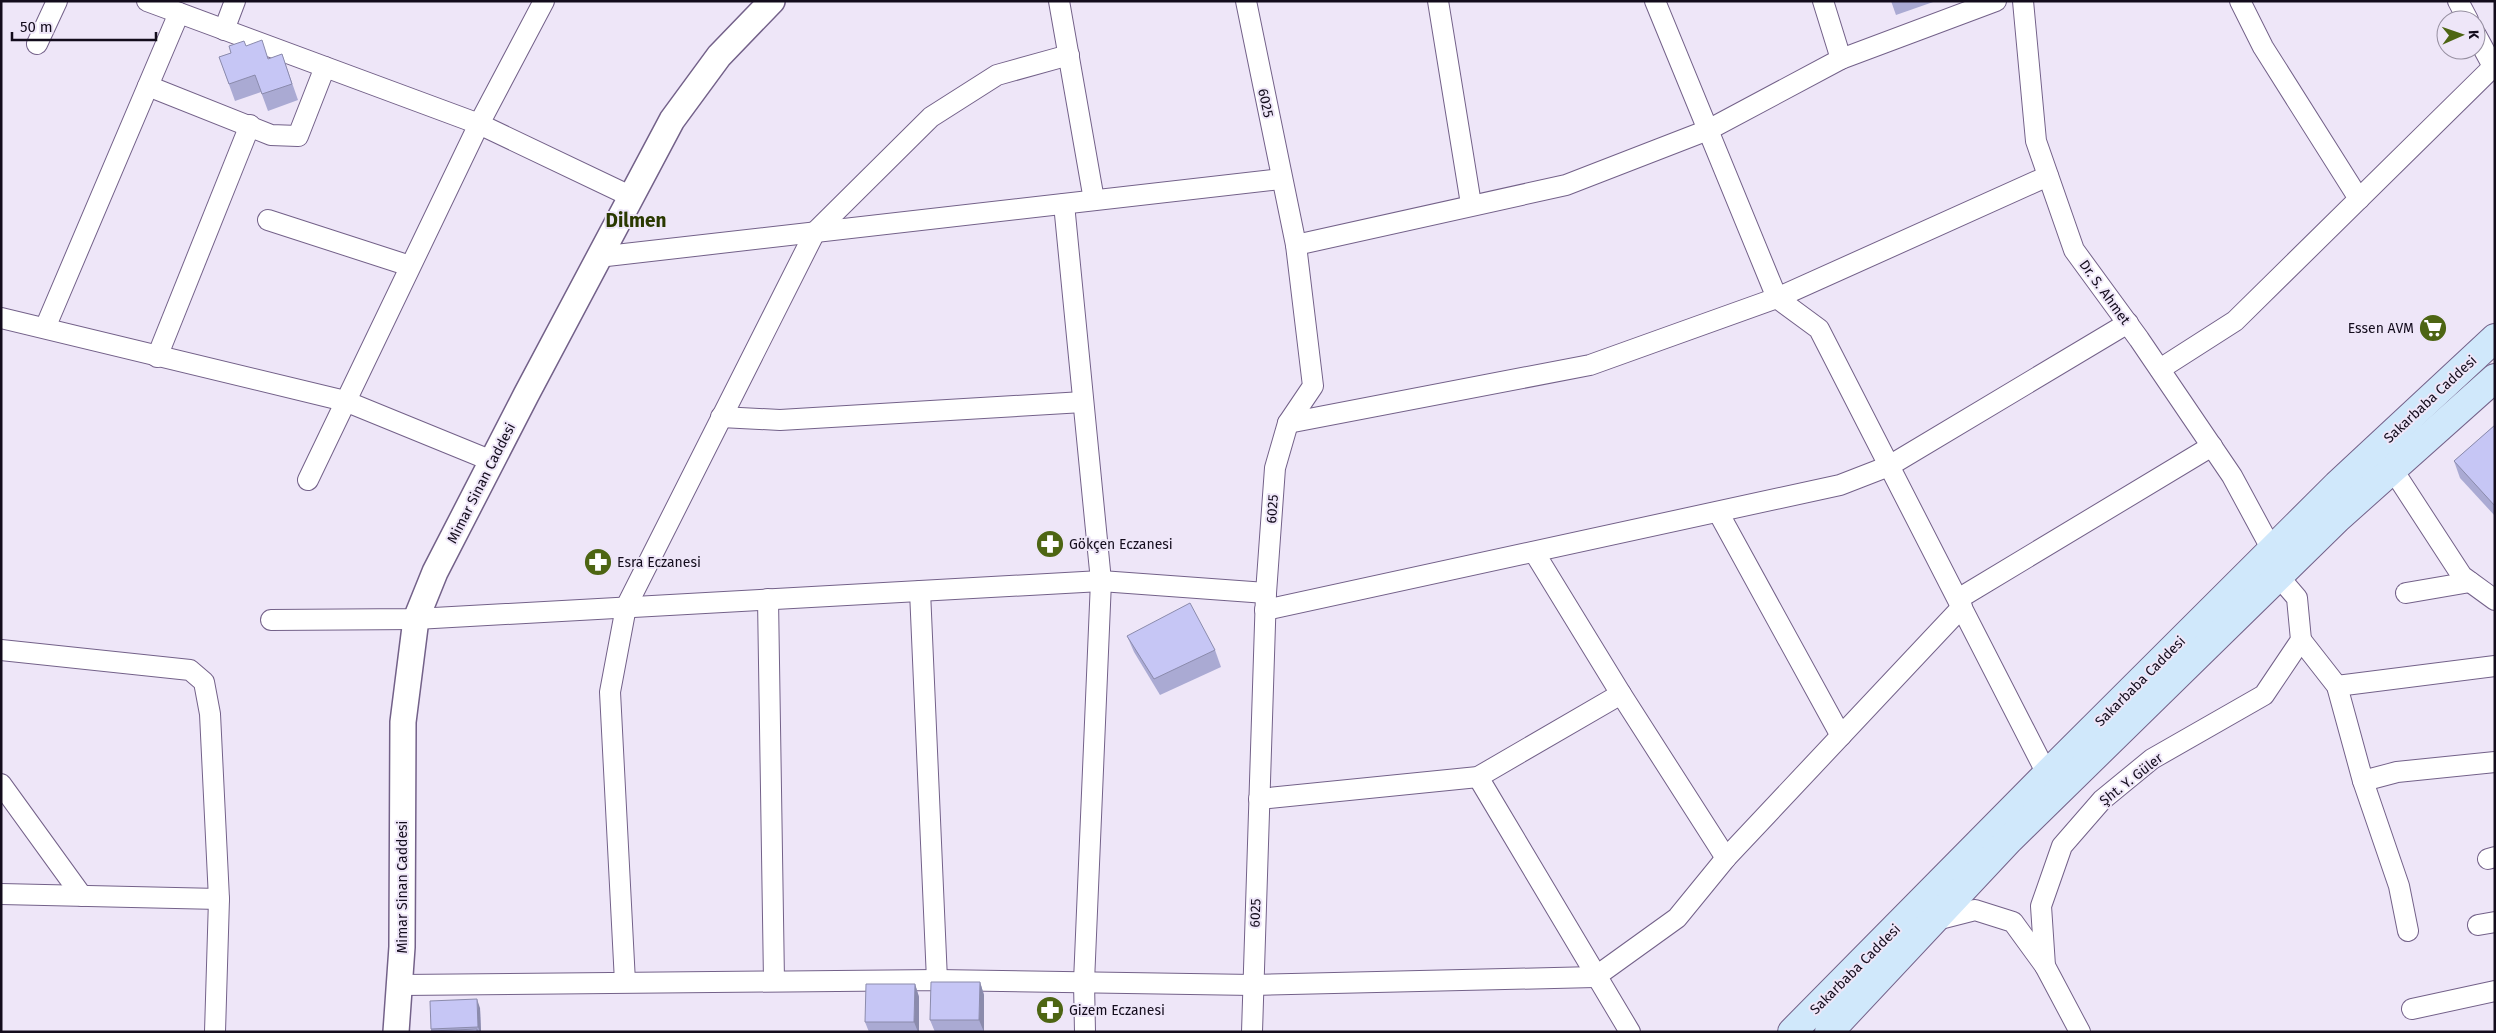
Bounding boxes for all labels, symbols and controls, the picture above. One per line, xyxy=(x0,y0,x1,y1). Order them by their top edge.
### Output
scale bar xyxy=(12,10,156,42)
north arrow xyxy=(2436,10,2486,60)
text: 50 m xyxy=(20,18,53,36)
text: K xyxy=(2465,30,2482,40)
street label: 6025 xyxy=(1254,87,1277,119)
district label: Dilmen xyxy=(606,209,666,232)
street label: Dr. S. Ahmet xyxy=(2075,257,2134,329)
supermarket icon: Essen AVM xyxy=(2418,313,2448,343)
place label: Essen AVM xyxy=(2348,320,2414,337)
street label: Sakarbaba Caddesi xyxy=(2380,352,2480,447)
street label: Mimar Sinan Caddesi xyxy=(444,420,519,546)
street label: 6025 xyxy=(1263,494,1282,524)
pharmacy icon: Gökçen Eczanesi xyxy=(1035,529,1065,559)
place label: Gökçen Eczanesi xyxy=(1069,536,1173,553)
pharmacy icon: Esra Eczanesi xyxy=(583,547,613,577)
place label: Esra Eczanesi xyxy=(617,554,701,571)
street label: Sakarbaba Caddesi xyxy=(2092,633,2189,730)
street label: Şht. Y. Güler xyxy=(2096,749,2167,809)
street label: Mimar Sinan Caddesi xyxy=(394,820,411,954)
street label: 6025 xyxy=(1246,898,1265,928)
street label: Sakarbaba Caddesi xyxy=(1807,921,1904,1018)
pharmacy icon: Gizem Eczanesi xyxy=(1035,995,1065,1025)
place label: Gizem Eczanesi xyxy=(1069,1002,1165,1019)

